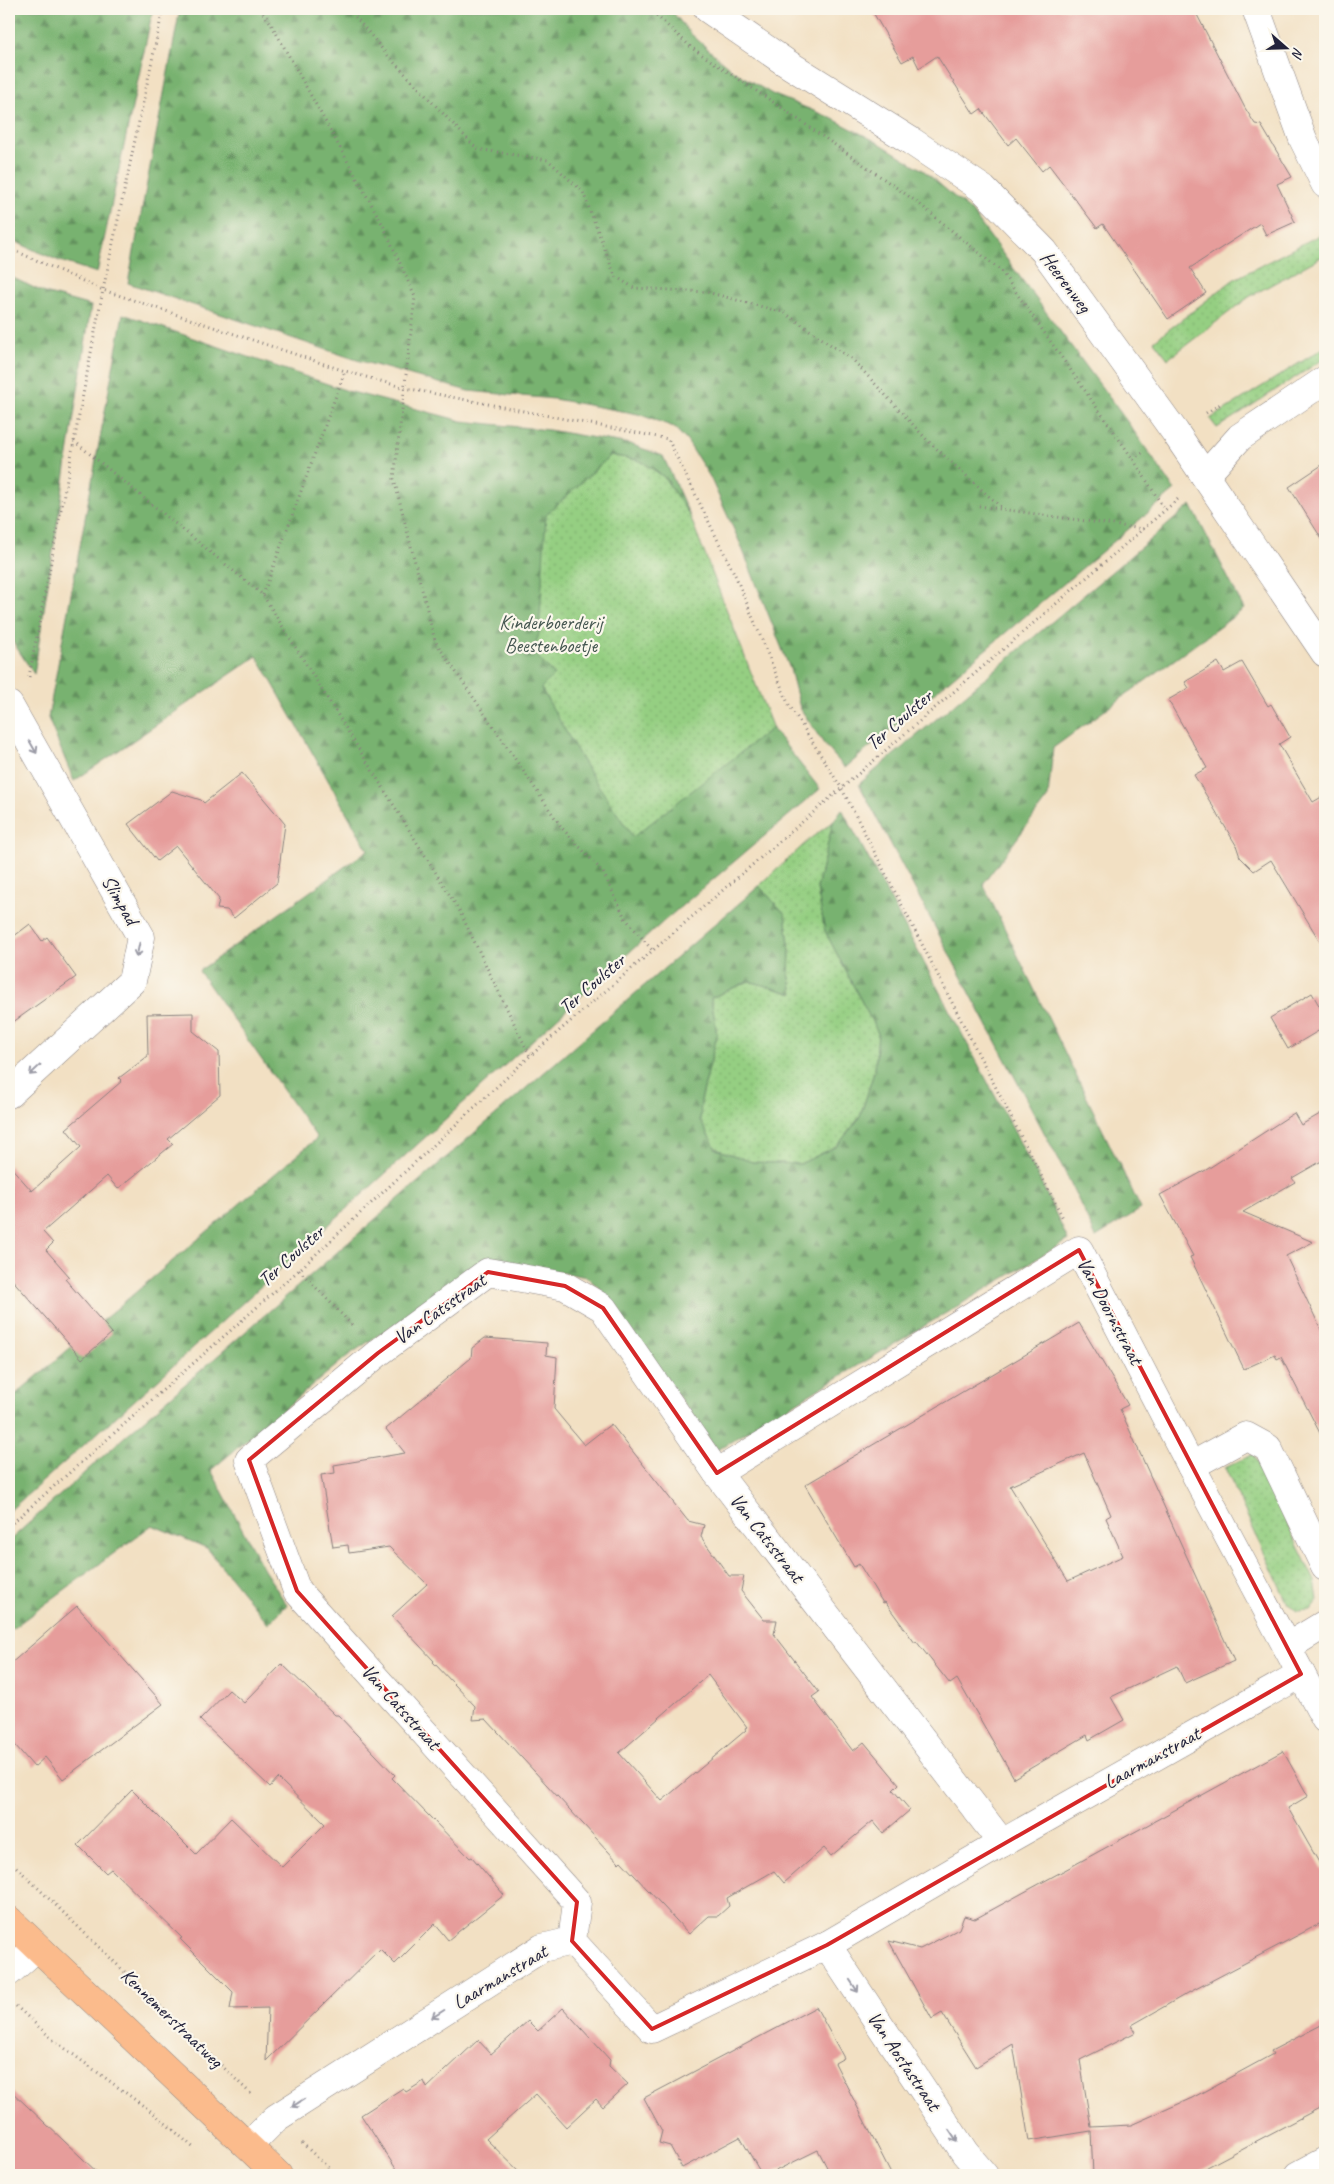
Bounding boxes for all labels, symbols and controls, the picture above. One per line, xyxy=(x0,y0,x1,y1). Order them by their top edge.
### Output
north arrow xyxy=(1262,22,1312,72)
text: N xyxy=(1287,45,1307,61)
street label: Heerenweg xyxy=(1035,246,1098,319)
park label: Kinderboerderij Beestenboetje xyxy=(499,610,606,658)
street label: Ter Coulster xyxy=(860,683,939,756)
one-way arrow xyxy=(28,740,38,754)
street label: Slimpad xyxy=(96,871,146,932)
one-way arrow xyxy=(133,942,142,958)
street label: Ter Coulster xyxy=(553,947,632,1020)
one-way arrow xyxy=(29,1064,42,1076)
street label: Ter Coulster xyxy=(253,1219,331,1292)
street label: Van Doornstraat xyxy=(1071,1253,1150,1371)
street label: Van Catsstraat xyxy=(389,1267,493,1350)
street label: Van Catsstraat xyxy=(724,1488,811,1590)
street label: Van Catsstraat xyxy=(356,1659,448,1757)
street label: Laarmanstraat xyxy=(1100,1720,1206,1795)
street label: Laarmanstraat xyxy=(448,1938,554,2015)
street label: Kennemerstraatweg xyxy=(116,1963,229,2074)
one-way arrow xyxy=(849,1978,859,1992)
street label: Van Aostastraat xyxy=(862,2007,948,2117)
one-way arrow xyxy=(432,2009,446,2019)
one-way arrow xyxy=(292,2098,306,2108)
one-way arrow xyxy=(949,2128,959,2142)

